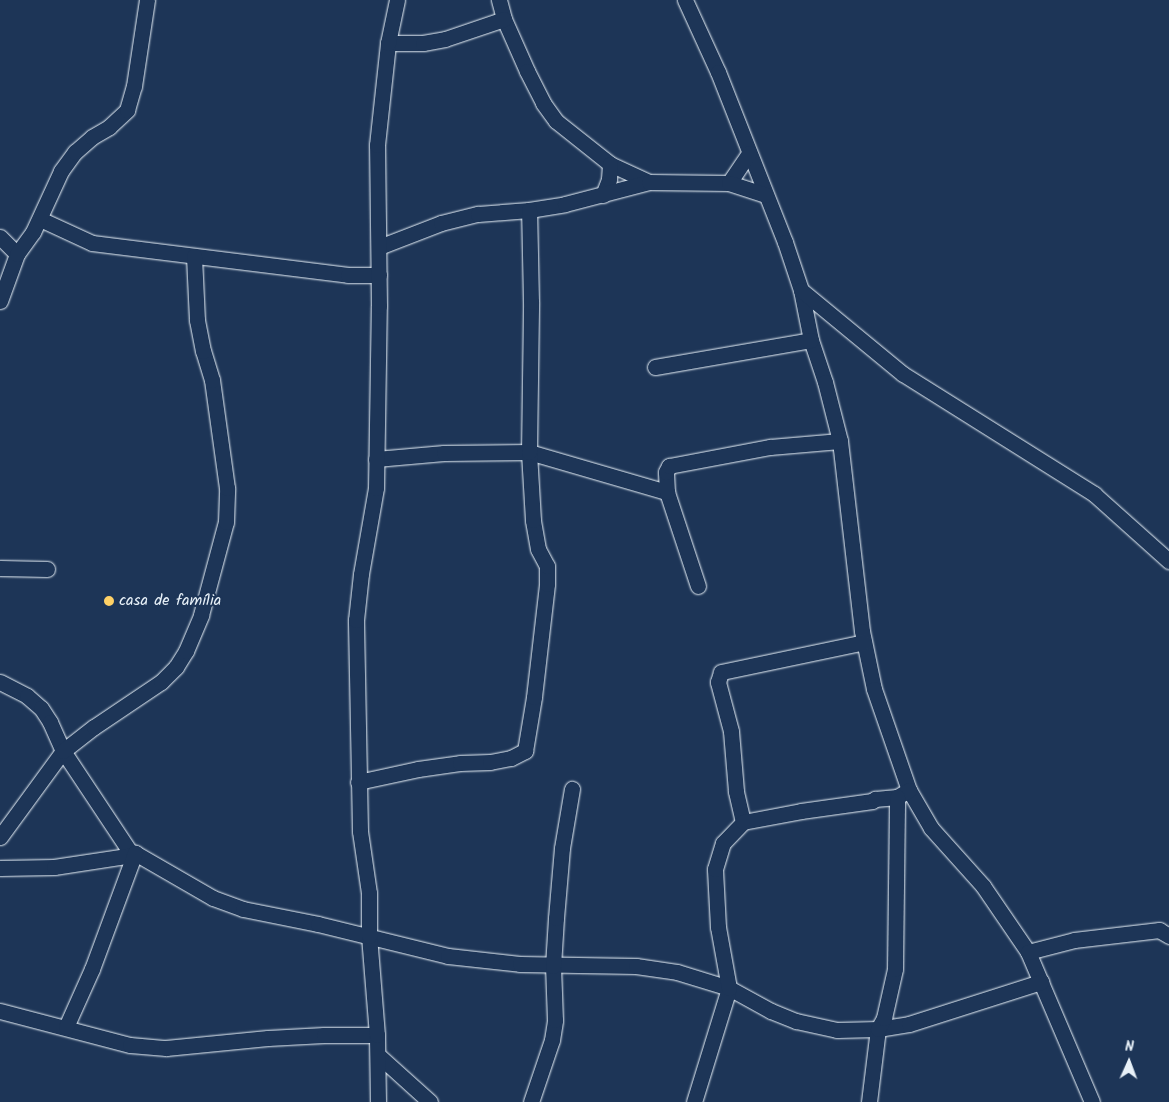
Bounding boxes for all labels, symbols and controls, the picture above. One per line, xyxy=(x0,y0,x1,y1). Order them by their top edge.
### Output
place label: casa de família xyxy=(119,591,221,611)
marker: casa de família xyxy=(103,595,115,607)
text: N xyxy=(1125,1036,1134,1058)
north arrow xyxy=(1104,1037,1154,1087)

